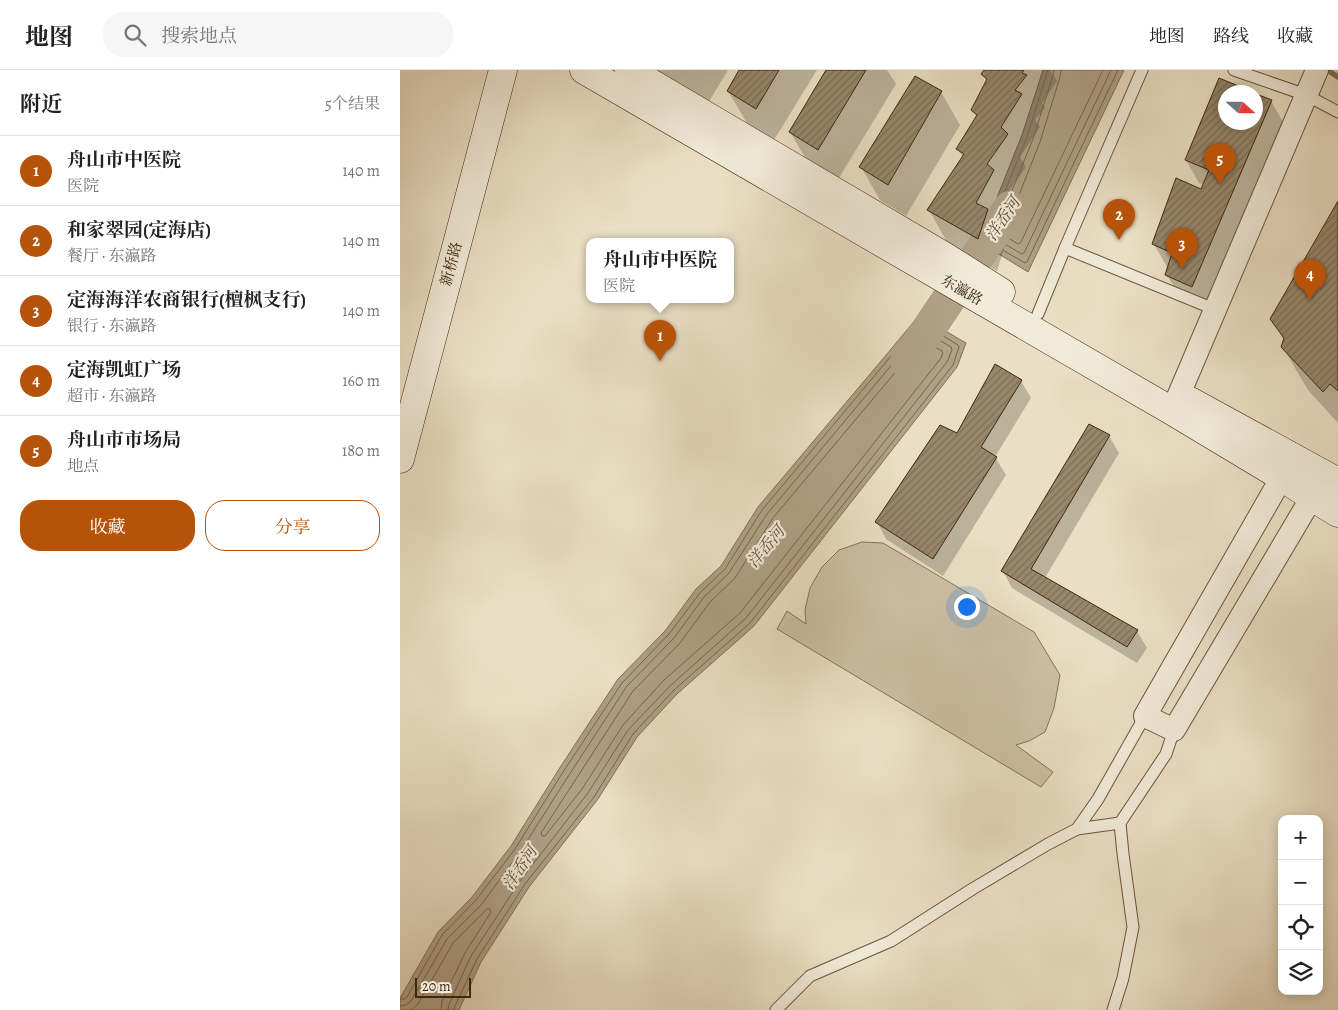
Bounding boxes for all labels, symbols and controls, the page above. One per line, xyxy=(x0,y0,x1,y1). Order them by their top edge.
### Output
search box xyxy=(103,12,453,57)
text: 地图 xyxy=(25,21,73,53)
icon: search xyxy=(121,21,149,49)
text: 搜索地点 xyxy=(161,23,237,49)
text: 地图 xyxy=(1149,24,1185,48)
text: 路线 xyxy=(1213,24,1249,48)
text: 收藏 xyxy=(1277,24,1313,48)
north arrow xyxy=(1218,85,1263,130)
text: 附近 xyxy=(20,90,62,118)
text: 5个结果 xyxy=(325,93,380,115)
pin: 5 xyxy=(1204,143,1236,184)
text: 舟山市中医院 xyxy=(67,147,181,173)
text: 1 xyxy=(33,160,39,182)
text: 140 m xyxy=(342,160,380,182)
text: 医院 xyxy=(67,175,99,197)
water label: 洋岙河 xyxy=(980,190,1027,245)
pin: 2 xyxy=(1103,199,1135,240)
text: 和家翠园(定海店) xyxy=(67,217,211,243)
pin: 3 xyxy=(1166,228,1198,269)
text: 2 xyxy=(32,230,40,252)
text: 140 m xyxy=(342,230,380,252)
popup xyxy=(586,238,734,303)
street label: 新桥路 xyxy=(436,240,466,288)
text: 餐厅 · 东瀛路 xyxy=(67,245,157,267)
text: 舟山市中医院 xyxy=(603,247,717,273)
pin: 4 xyxy=(1294,259,1326,300)
street label: 东瀛路 xyxy=(938,270,986,310)
text: 医院 xyxy=(603,275,635,297)
text: 定海海洋农商银行(檀枫支行) xyxy=(67,287,306,313)
text: 3 xyxy=(33,300,39,322)
text: 140 m xyxy=(342,300,380,322)
text: 银行 · 东瀛路 xyxy=(67,315,157,337)
pin: 1 xyxy=(644,320,676,361)
text: 定海凯虹广场 xyxy=(67,357,181,383)
text: 4 xyxy=(32,370,40,392)
text: 160 m xyxy=(342,370,380,392)
text: 超市 · 东瀛路 xyxy=(67,385,157,407)
text: 舟山市市场局 xyxy=(67,427,181,453)
text: 5 xyxy=(33,440,39,462)
text: 180 m xyxy=(342,440,380,462)
text: 地点 xyxy=(67,455,99,477)
button: 收藏 xyxy=(20,500,195,551)
button: 分享 xyxy=(205,500,380,551)
water label: 洋岙河 xyxy=(742,519,792,572)
your location xyxy=(954,594,980,620)
map controls xyxy=(1278,815,1323,995)
button: + xyxy=(1278,815,1323,860)
water label: 洋岙河 xyxy=(497,839,544,894)
button: − xyxy=(1278,860,1323,905)
button: locate xyxy=(1278,905,1323,950)
button: layers xyxy=(1278,950,1323,995)
scale bar xyxy=(415,975,471,998)
text: 20 m xyxy=(422,977,451,996)

